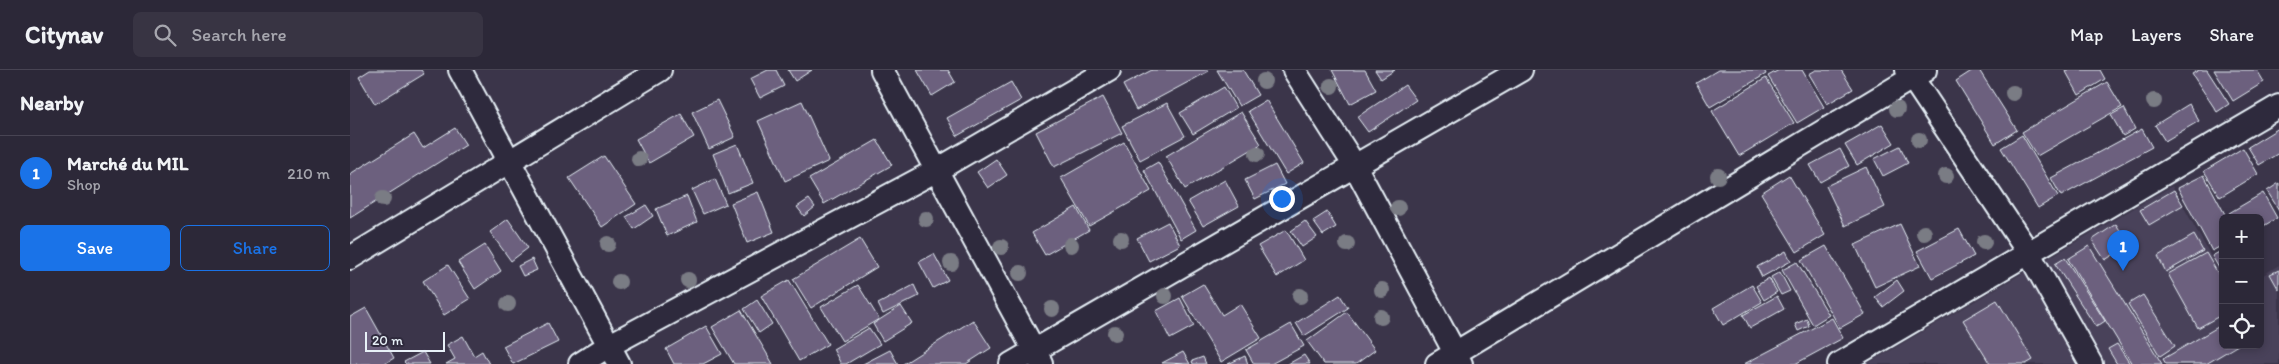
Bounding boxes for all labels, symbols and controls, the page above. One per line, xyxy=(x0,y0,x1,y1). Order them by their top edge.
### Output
search box xyxy=(133,12,483,57)
text: Citynav xyxy=(25,20,103,49)
icon: search xyxy=(151,21,179,49)
text: Search here xyxy=(191,23,287,46)
text: Map xyxy=(2070,24,2103,46)
text: Layers xyxy=(2131,24,2181,46)
text: Share xyxy=(2209,24,2254,46)
text: Nearby xyxy=(20,90,84,115)
text: Marché du MIL xyxy=(67,152,188,175)
text: 1 xyxy=(32,164,40,183)
text: 210 m xyxy=(287,164,330,183)
text: Shop xyxy=(67,175,101,194)
your location xyxy=(1269,186,1295,212)
map controls xyxy=(2219,214,2264,349)
button: + xyxy=(2219,214,2264,259)
button: Save xyxy=(20,225,170,271)
button: Share xyxy=(180,225,330,271)
pin: 1 xyxy=(2107,230,2139,271)
button: − xyxy=(2219,259,2264,304)
button: locate xyxy=(2219,304,2264,349)
scale bar xyxy=(365,329,445,352)
text: 20 m xyxy=(372,332,403,349)

